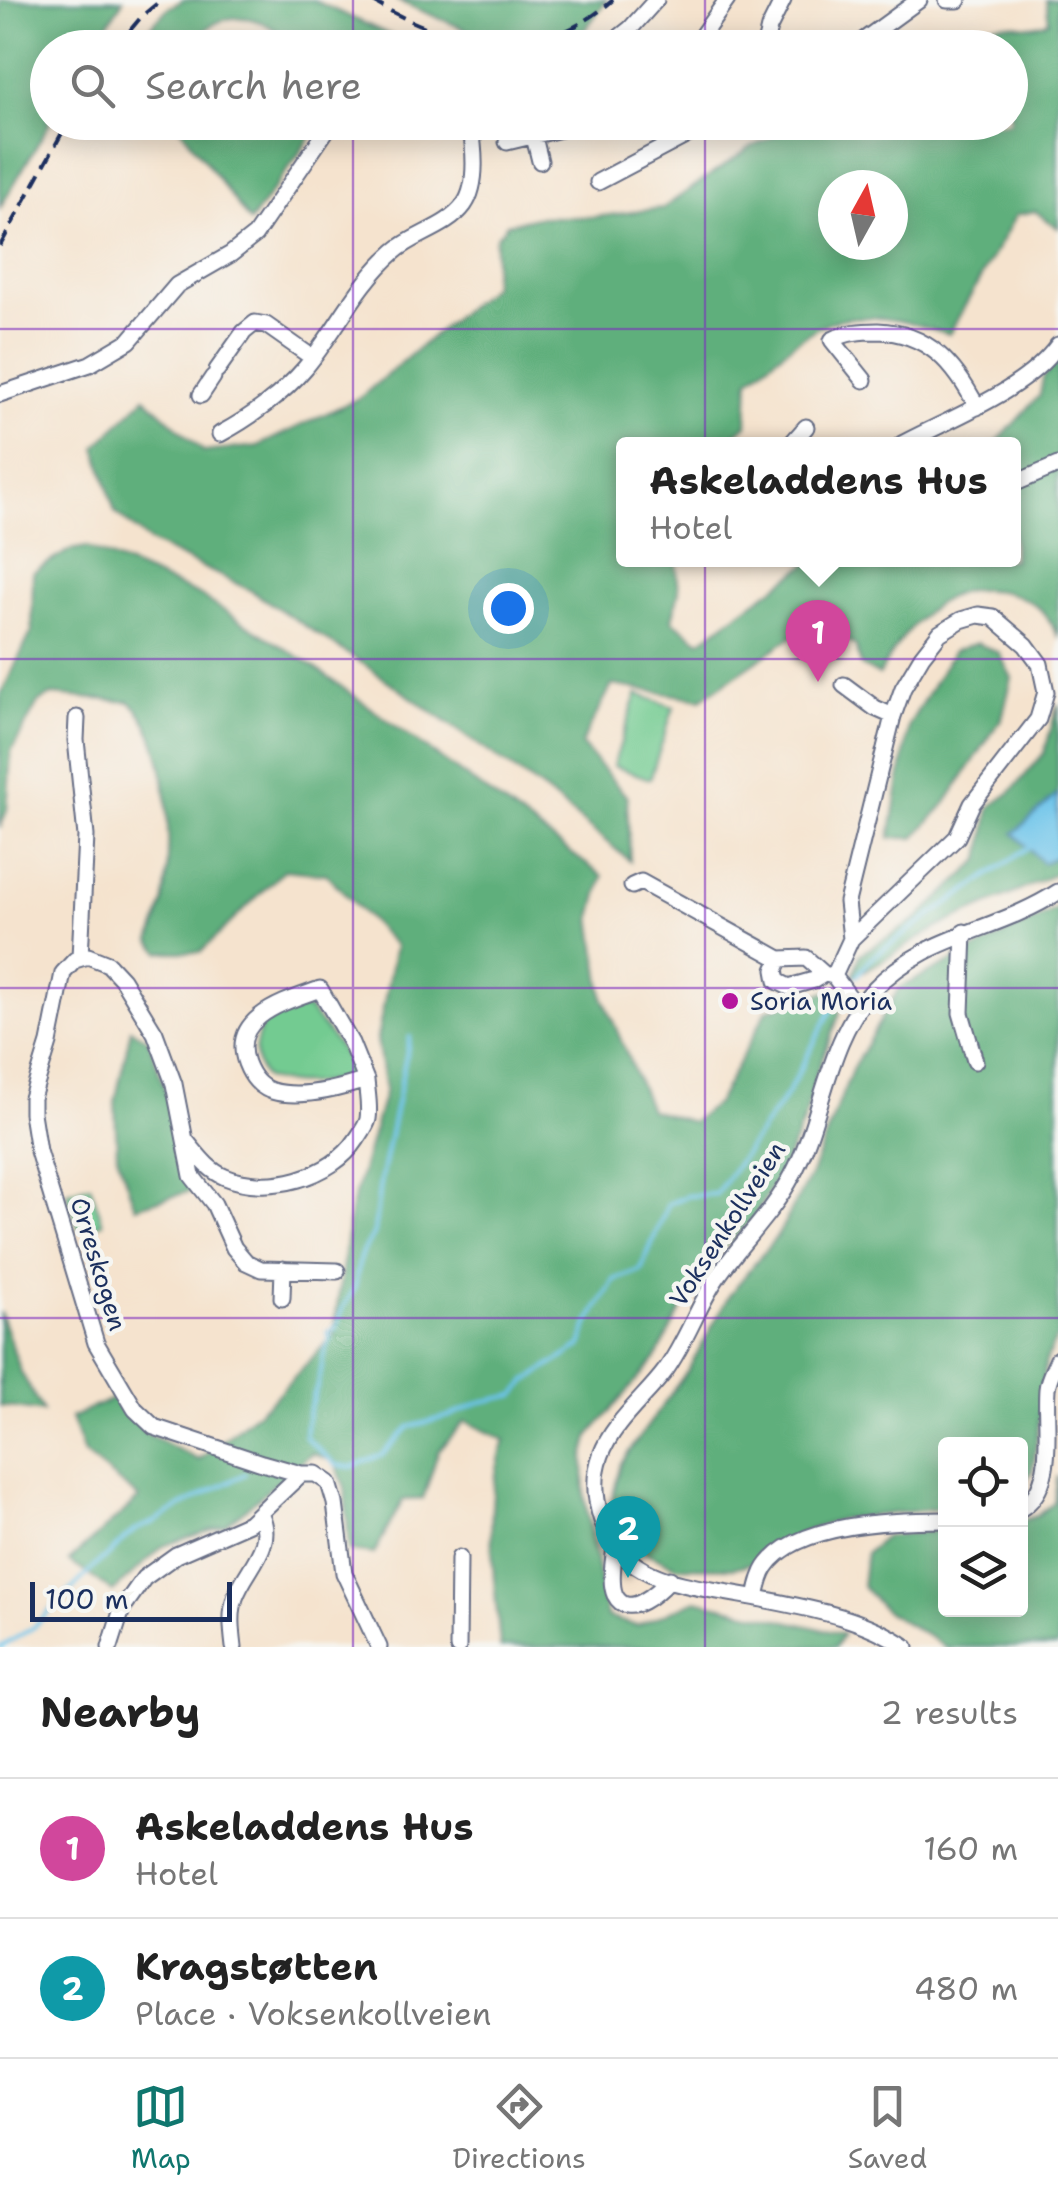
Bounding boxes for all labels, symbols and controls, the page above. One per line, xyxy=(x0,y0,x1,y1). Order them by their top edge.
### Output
search box xyxy=(30,30,1028,140)
icon: search xyxy=(65,58,120,113)
text: Search here xyxy=(145,60,362,111)
north arrow xyxy=(818,170,908,260)
popup xyxy=(616,437,1021,567)
text: Askeladdens Hus xyxy=(649,455,988,506)
text: Hotel xyxy=(649,506,732,549)
your location xyxy=(483,583,534,634)
pin: 1 xyxy=(786,600,850,682)
place label: Soria Moria xyxy=(750,984,892,1018)
marker: Soria Moria xyxy=(719,990,741,1012)
street label: Voksenkollveien xyxy=(661,1135,793,1313)
street label: Orreskogen xyxy=(63,1193,135,1335)
map controls xyxy=(938,1437,1028,1617)
button: locate xyxy=(938,1437,1028,1527)
pin: 2 xyxy=(596,1496,660,1578)
button: layers xyxy=(938,1527,1028,1617)
scale bar xyxy=(30,1577,232,1622)
text: 100 m xyxy=(45,1580,129,1618)
text: Nearby xyxy=(40,1684,200,1740)
text: 2 results xyxy=(881,1691,1018,1734)
text: Askeladdens Hus xyxy=(135,1801,473,1852)
text: 1 xyxy=(65,1827,80,1870)
text: 160 m xyxy=(923,1827,1018,1870)
text: Hotel xyxy=(135,1852,218,1895)
text: Kragstøtten xyxy=(135,1941,378,1992)
text: 2 xyxy=(61,1967,84,2010)
text: 480 m xyxy=(914,1967,1018,2010)
text: Place · Voksenkollveien xyxy=(135,1992,491,2035)
tab: Map xyxy=(131,2079,191,2177)
tab: Directions xyxy=(452,2079,586,2177)
tab: Saved xyxy=(848,2079,927,2177)

